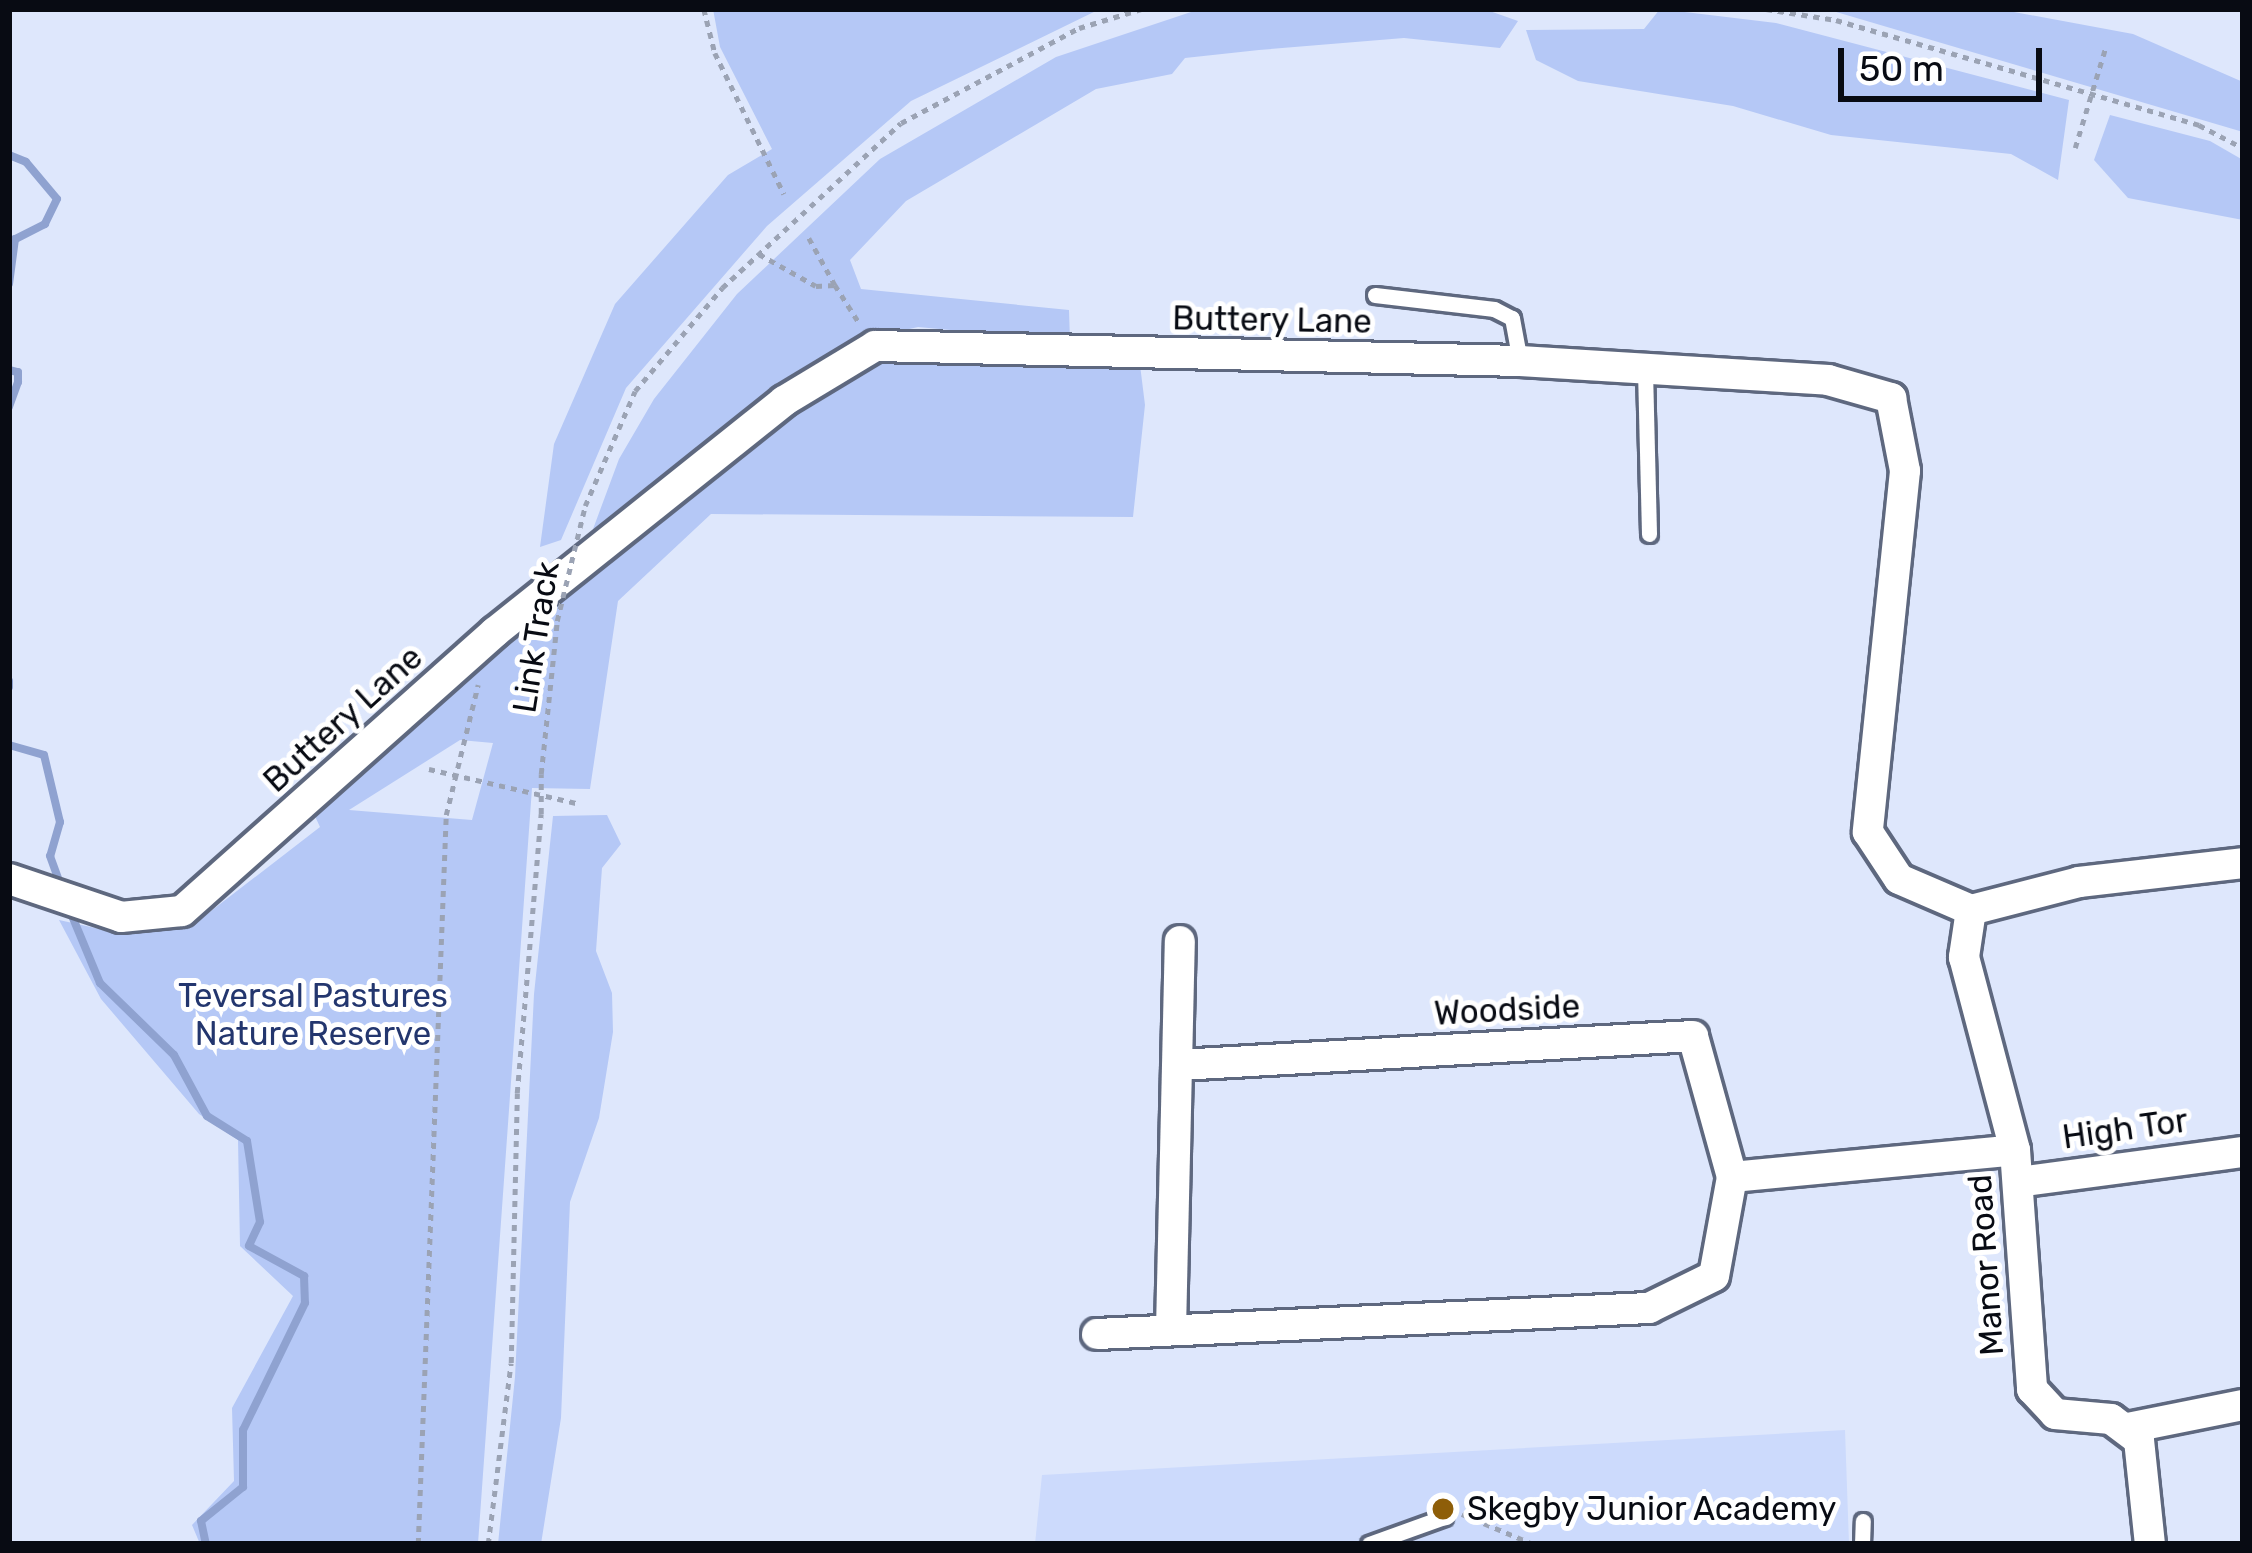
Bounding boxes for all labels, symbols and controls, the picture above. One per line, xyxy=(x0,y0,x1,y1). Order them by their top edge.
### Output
scale bar xyxy=(1844,24,2048,98)
text: 50 m xyxy=(1859,47,1944,90)
street label: Buttery Lane xyxy=(1172,298,1372,342)
street label: Link Track xyxy=(504,558,568,716)
street label: Buttery Lane xyxy=(255,637,431,801)
park label: Teversal Pastures Nature Reserve xyxy=(178,976,448,1054)
street label: Woodside xyxy=(1433,986,1581,1034)
street label: High Tor xyxy=(2059,1101,2191,1157)
street label: Manor Road xyxy=(1960,1173,2012,1357)
place label: Skegby Junior Academy xyxy=(1467,1489,1839,1529)
marker: Skegby Junior Academy xyxy=(1430,1496,1456,1522)

